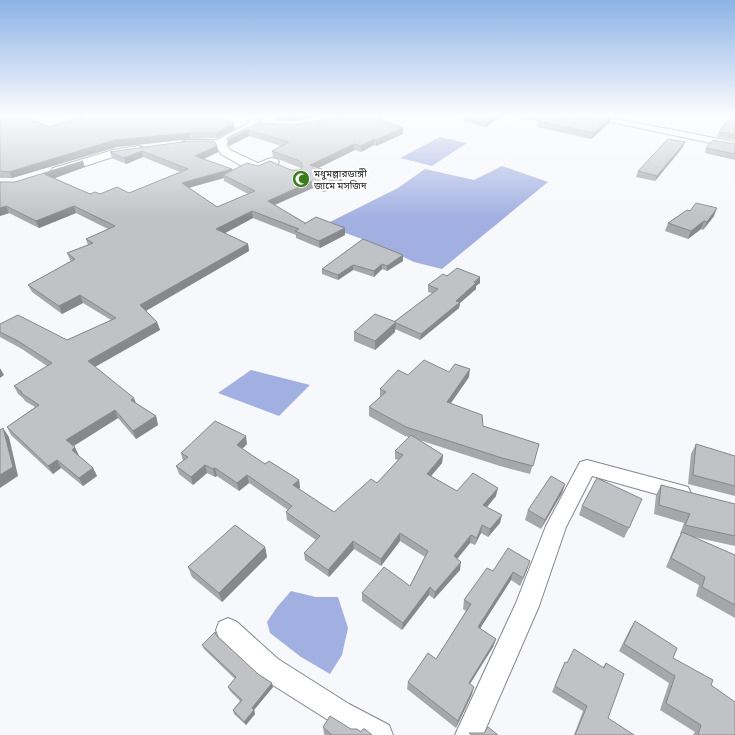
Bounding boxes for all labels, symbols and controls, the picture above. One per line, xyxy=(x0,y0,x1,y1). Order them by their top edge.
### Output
place label: মধুমল্লারডাঙ্গী জামে মসজিদ xyxy=(313,168,367,191)
mosque icon: মধুমল্লারডাঙ্গী জামে মসজিদ xyxy=(291,169,311,189)

